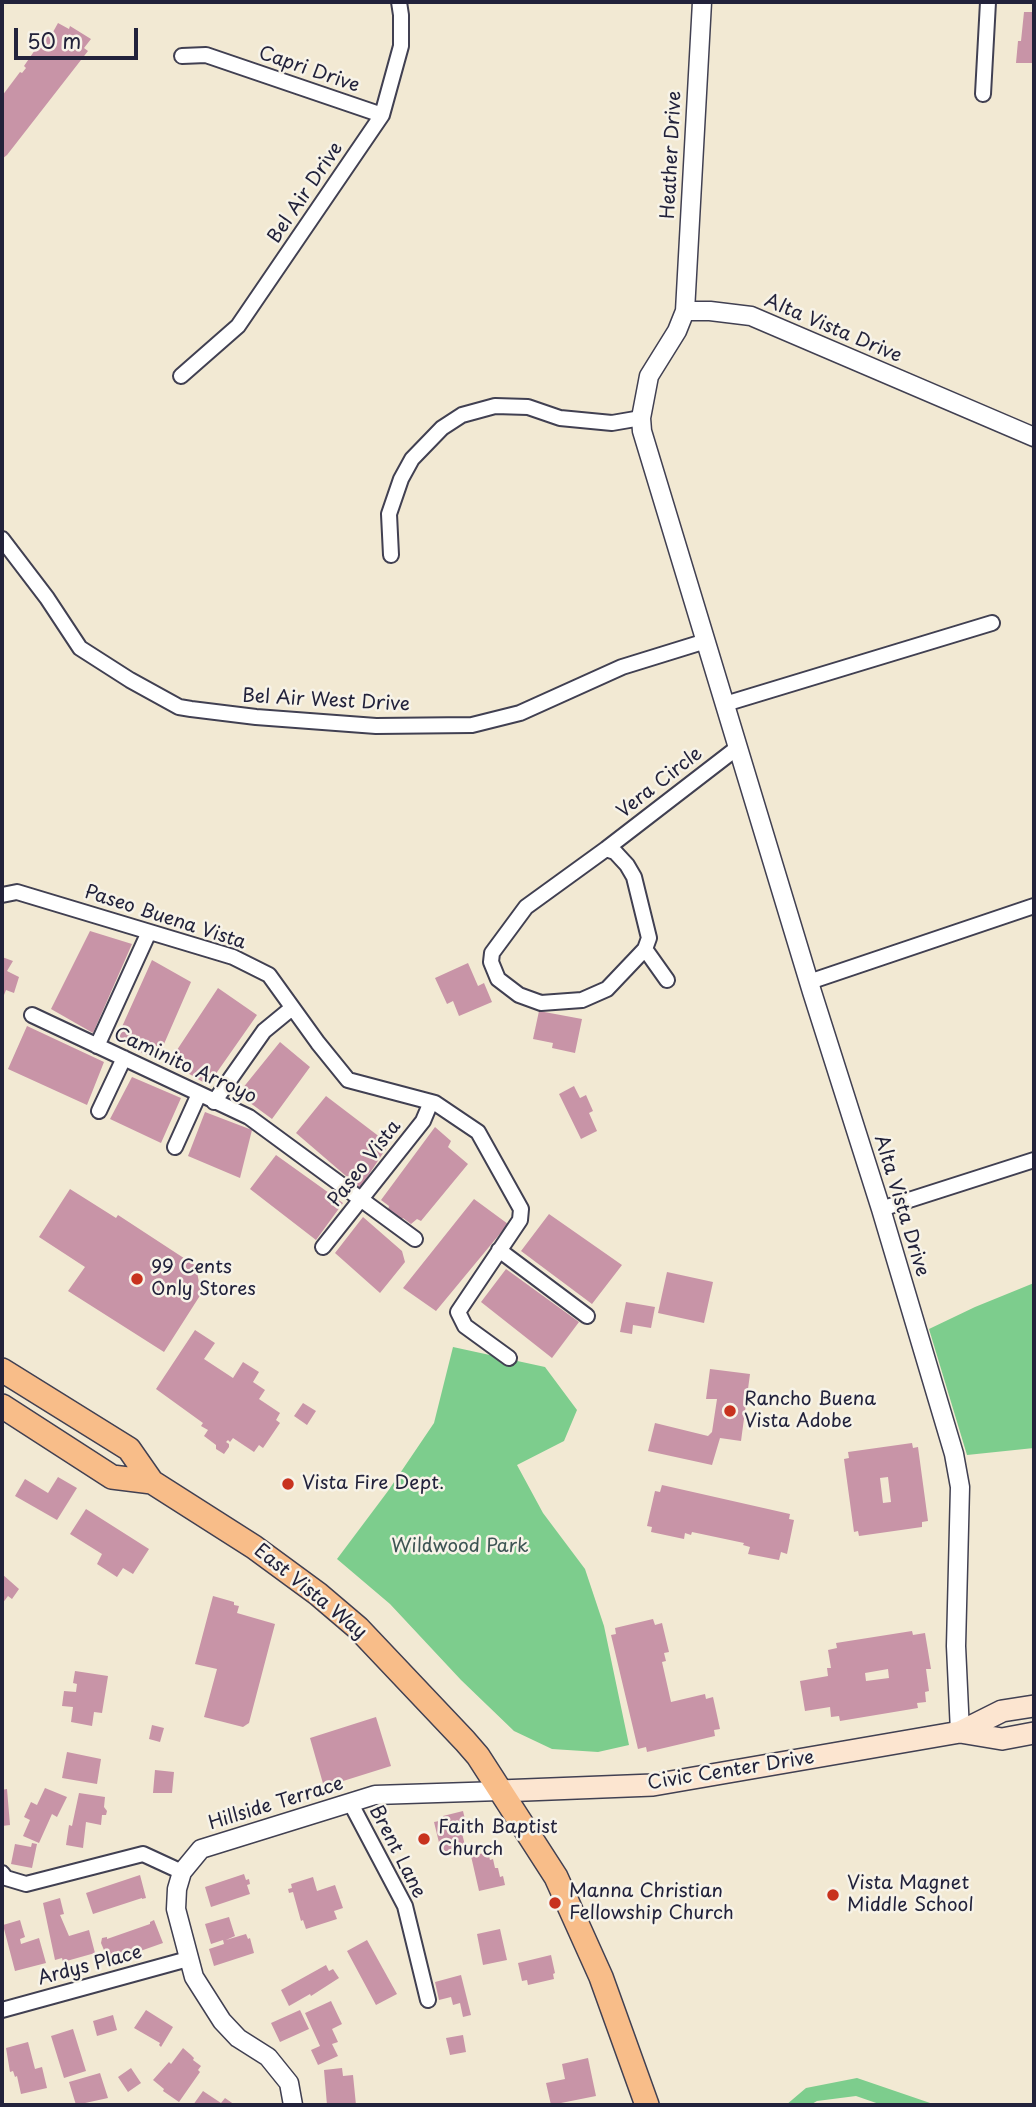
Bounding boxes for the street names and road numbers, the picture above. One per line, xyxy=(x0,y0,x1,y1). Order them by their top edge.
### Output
street label: Capri Drive xyxy=(255,42,363,98)
street label: Heather Drive xyxy=(657,90,687,220)
street label: Bel Air Drive xyxy=(264,138,348,248)
street label: Alta Vista Drive xyxy=(761,290,905,368)
street label: Bel Air West Drive xyxy=(242,685,410,717)
street label: Vera Circle xyxy=(613,743,707,823)
street label: Paseo Buena Vista xyxy=(81,881,249,955)
street label: Caminito Arroyo xyxy=(110,1023,260,1109)
street label: Paseo Vista xyxy=(324,1116,406,1212)
street label: Alta Vista Drive xyxy=(869,1132,933,1280)
street label: East Vista Way xyxy=(249,1540,371,1644)
street label: Civic Center Drive xyxy=(646,1747,816,1795)
street label: Hillside Terrace xyxy=(206,1773,346,1835)
street label: Brent Lane xyxy=(364,1802,430,1902)
street label: Ardys Place xyxy=(35,1941,145,1991)

